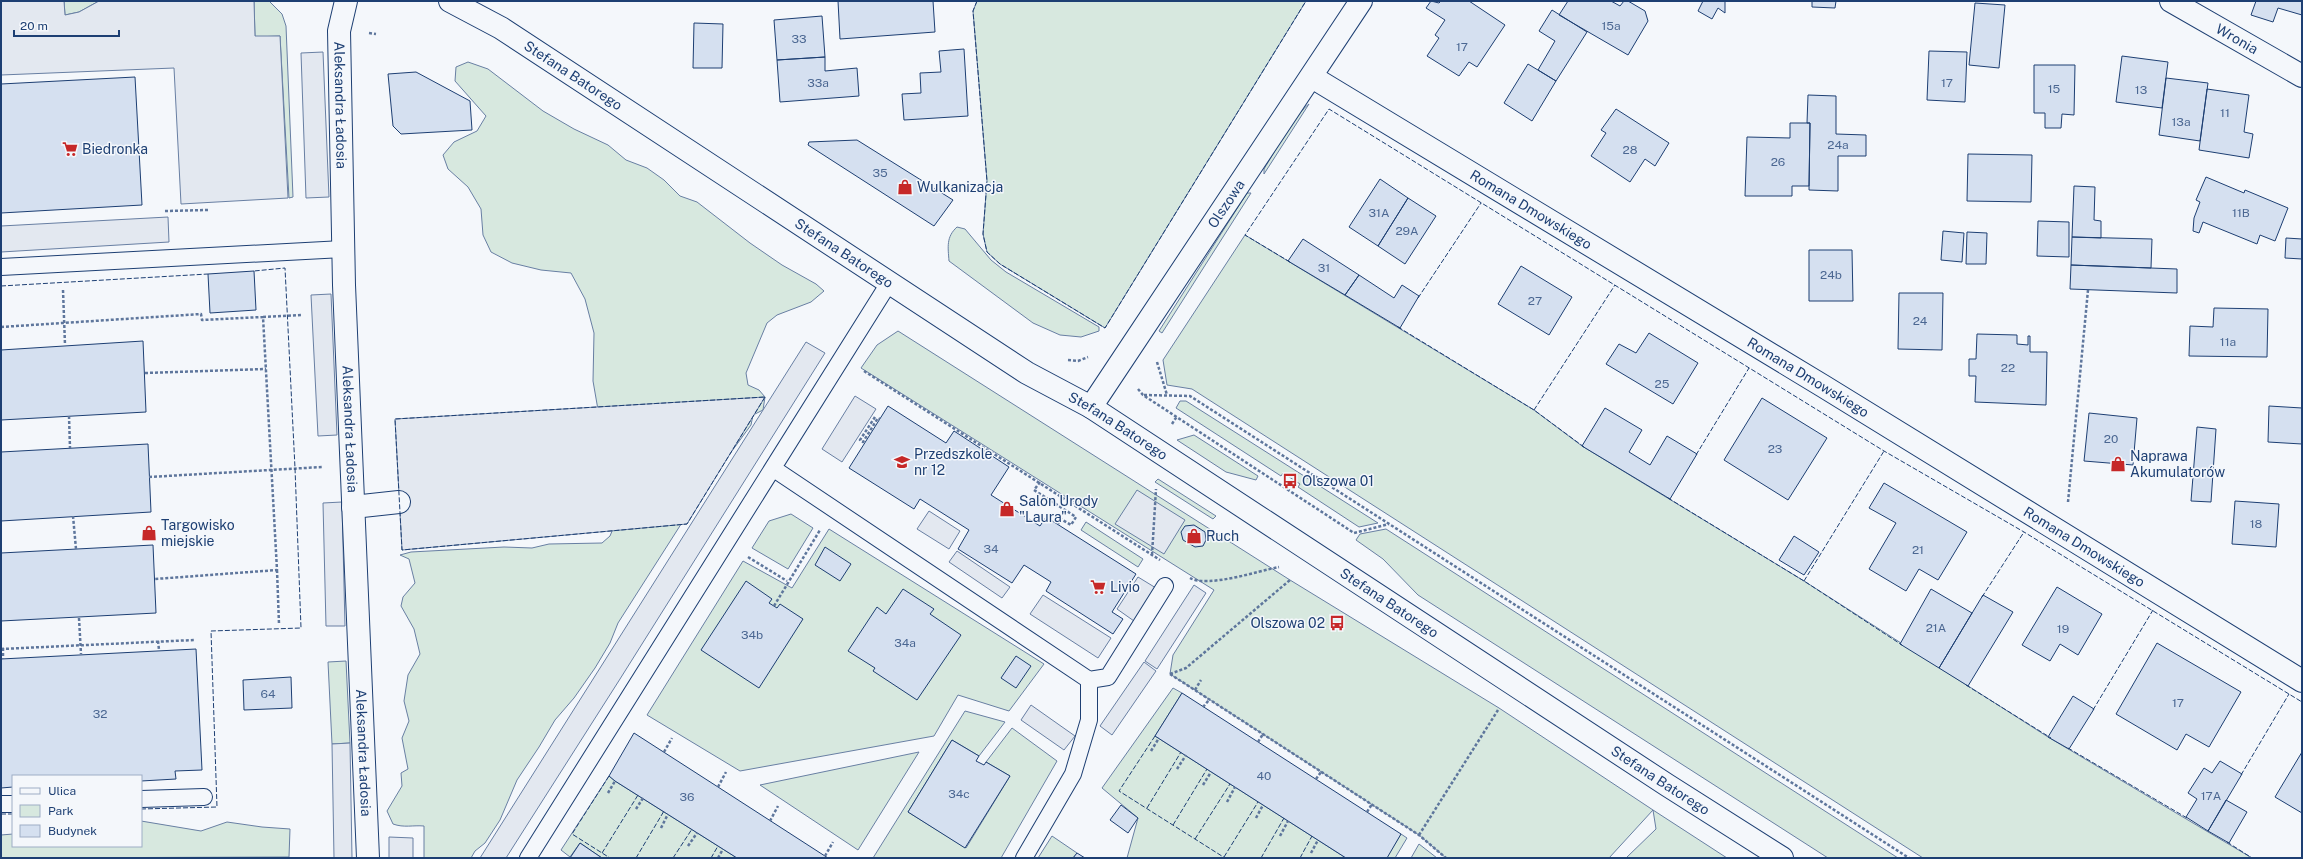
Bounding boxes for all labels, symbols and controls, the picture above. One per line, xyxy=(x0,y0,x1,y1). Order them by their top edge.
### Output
scale bar xyxy=(14,12,119,38)
text: 20 m xyxy=(20,19,48,33)
house number: 15a xyxy=(1601,19,1621,33)
street label: Wronia xyxy=(2213,20,2261,57)
house number: 33 xyxy=(791,32,807,46)
street label: Stefana Batorego xyxy=(521,37,625,113)
house number: 17 xyxy=(1456,40,1468,54)
street label: Aleksandra Ładosia xyxy=(331,41,350,169)
house number: 33a xyxy=(807,76,829,90)
house number: 17 xyxy=(1941,76,1953,90)
house number: 15 xyxy=(2048,82,2061,96)
house number: 13 xyxy=(2135,83,2147,97)
house number: 11 xyxy=(2220,106,2230,120)
house number: 13a xyxy=(2171,115,2191,129)
house number: 24a xyxy=(1827,138,1849,152)
supermarket icon: Biedronka xyxy=(61,140,79,158)
place label: Biedronka xyxy=(82,141,148,157)
house number: 28 xyxy=(1623,143,1638,157)
house number: 26 xyxy=(1771,155,1785,169)
house number: 35 xyxy=(872,166,888,180)
street label: Romana Dmowskiego xyxy=(1467,167,1595,252)
street label: Olszowa xyxy=(1204,177,1248,231)
shop icon: Wulkanizacja xyxy=(896,178,914,196)
place label: Wulkanizacja xyxy=(917,179,1003,195)
house number: 31A xyxy=(1369,206,1390,220)
house number: 11B xyxy=(2232,206,2250,220)
street label: Stefana Batorego xyxy=(792,215,896,291)
house number: 29A xyxy=(1395,224,1419,238)
house number: 31 xyxy=(1318,261,1330,275)
house number: 24b xyxy=(1820,268,1842,282)
house number: 27 xyxy=(1528,294,1542,308)
house number: 24 xyxy=(1913,314,1928,328)
street label: Romana Dmowskiego xyxy=(1745,334,1872,420)
house number: 11a xyxy=(2220,335,2236,349)
house number: 22 xyxy=(2001,361,2015,375)
street label: Aleksandra Ładosia xyxy=(339,365,361,493)
house number: 25 xyxy=(1655,377,1670,391)
street label: Stefana Batorego xyxy=(1066,388,1171,463)
house number: 20 xyxy=(2104,432,2118,446)
house number: 23 xyxy=(1768,442,1782,456)
place label: Przedszkole nr 12 xyxy=(914,446,993,478)
place label: Naprawa Akumulatorów xyxy=(2130,448,2225,480)
school or university icon: Przedszkole nr 12 xyxy=(893,453,911,471)
shop icon: Naprawa Akumulatorów xyxy=(2109,455,2127,473)
bus stop icon: Olszowa 01 xyxy=(1281,472,1299,490)
place label: Olszowa 01 xyxy=(1302,473,1374,489)
place label: Salon Urody "Laura" xyxy=(1019,493,1099,525)
shop icon: Salon Urody "Laura" xyxy=(998,500,1016,518)
street label: Romana Dmowskiego xyxy=(2021,504,2148,590)
place label: Targowisko miejskie xyxy=(161,517,235,549)
house number: 18 xyxy=(2250,517,2263,531)
shop icon: Targowisko miejskie xyxy=(140,524,158,542)
shop icon: Ruch xyxy=(1185,527,1203,545)
place label: Ruch xyxy=(1206,528,1239,544)
house number: 34 xyxy=(983,542,999,556)
house number: 21 xyxy=(1912,543,1924,557)
street label: Stefana Batorego xyxy=(1337,565,1442,641)
supermarket icon: Livio xyxy=(1089,578,1107,596)
place label: Livio xyxy=(1110,579,1140,595)
bus stop icon: Olszowa 02 xyxy=(1328,614,1346,632)
place label: Olszowa 02 xyxy=(1250,615,1325,631)
house number: 21A xyxy=(1926,621,1947,635)
house number: 19 xyxy=(2057,622,2069,636)
house number: 34b xyxy=(741,628,763,642)
house number: 34a xyxy=(894,636,916,650)
house number: 64 xyxy=(261,687,276,701)
street label: Aleksandra Ładosia xyxy=(353,689,374,817)
house number: 17 xyxy=(2172,696,2184,710)
house number: 32 xyxy=(93,707,107,721)
street label: Stefana Batorego xyxy=(1608,742,1713,818)
house number: 40 xyxy=(1257,769,1271,783)
legend xyxy=(12,775,142,847)
text: Ulica xyxy=(48,784,76,798)
house number: 34c xyxy=(948,787,970,801)
house number: 17A xyxy=(2201,789,2222,803)
house number: 36 xyxy=(680,790,694,804)
text: Park xyxy=(48,804,74,818)
text: Budynek xyxy=(48,824,97,838)

